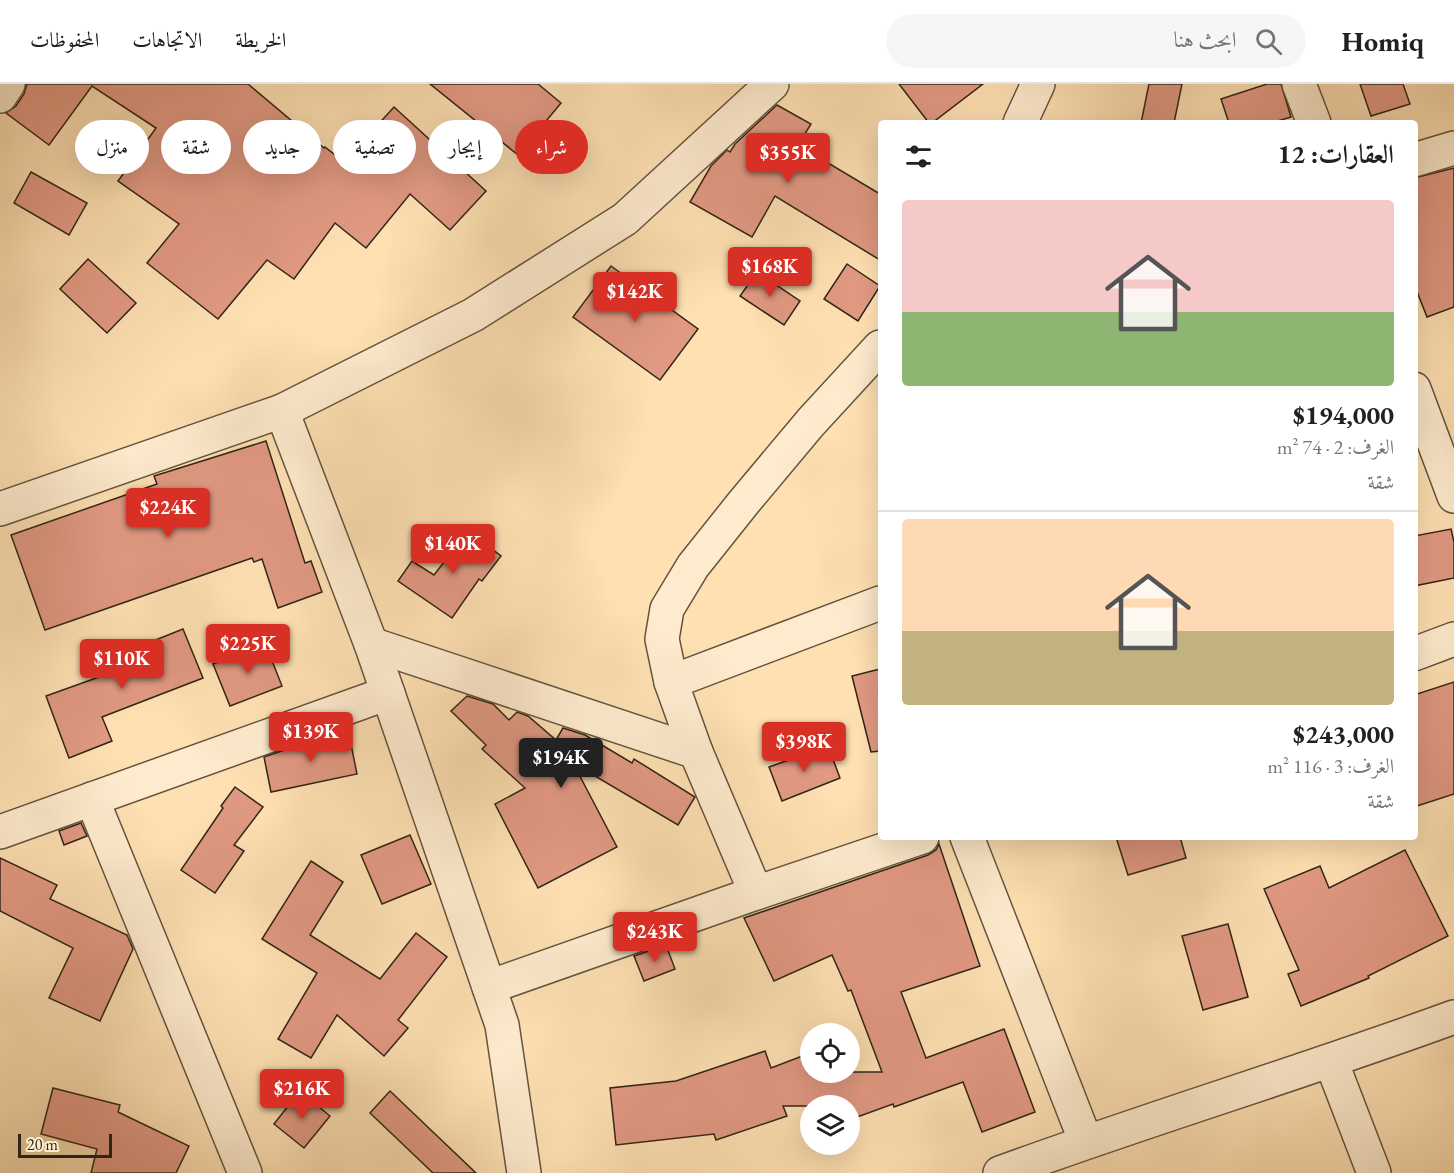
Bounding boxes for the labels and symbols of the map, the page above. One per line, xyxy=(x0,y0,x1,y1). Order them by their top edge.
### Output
pin: $355K xyxy=(746,133,830,184)
pin: $168K xyxy=(728,247,812,298)
pin: $142K xyxy=(593,272,677,323)
pin: $224K xyxy=(126,488,210,539)
pin: $140K xyxy=(411,524,495,575)
pin: $225K xyxy=(206,624,290,675)
pin: $110K xyxy=(80,639,164,690)
pin: $139K xyxy=(269,712,353,763)
pin: $398K xyxy=(762,722,846,773)
pin: $194K xyxy=(519,738,603,789)
pin: $243K xyxy=(613,912,697,963)
pin: $216K xyxy=(260,1069,344,1120)
scale bar xyxy=(18,1131,112,1158)

